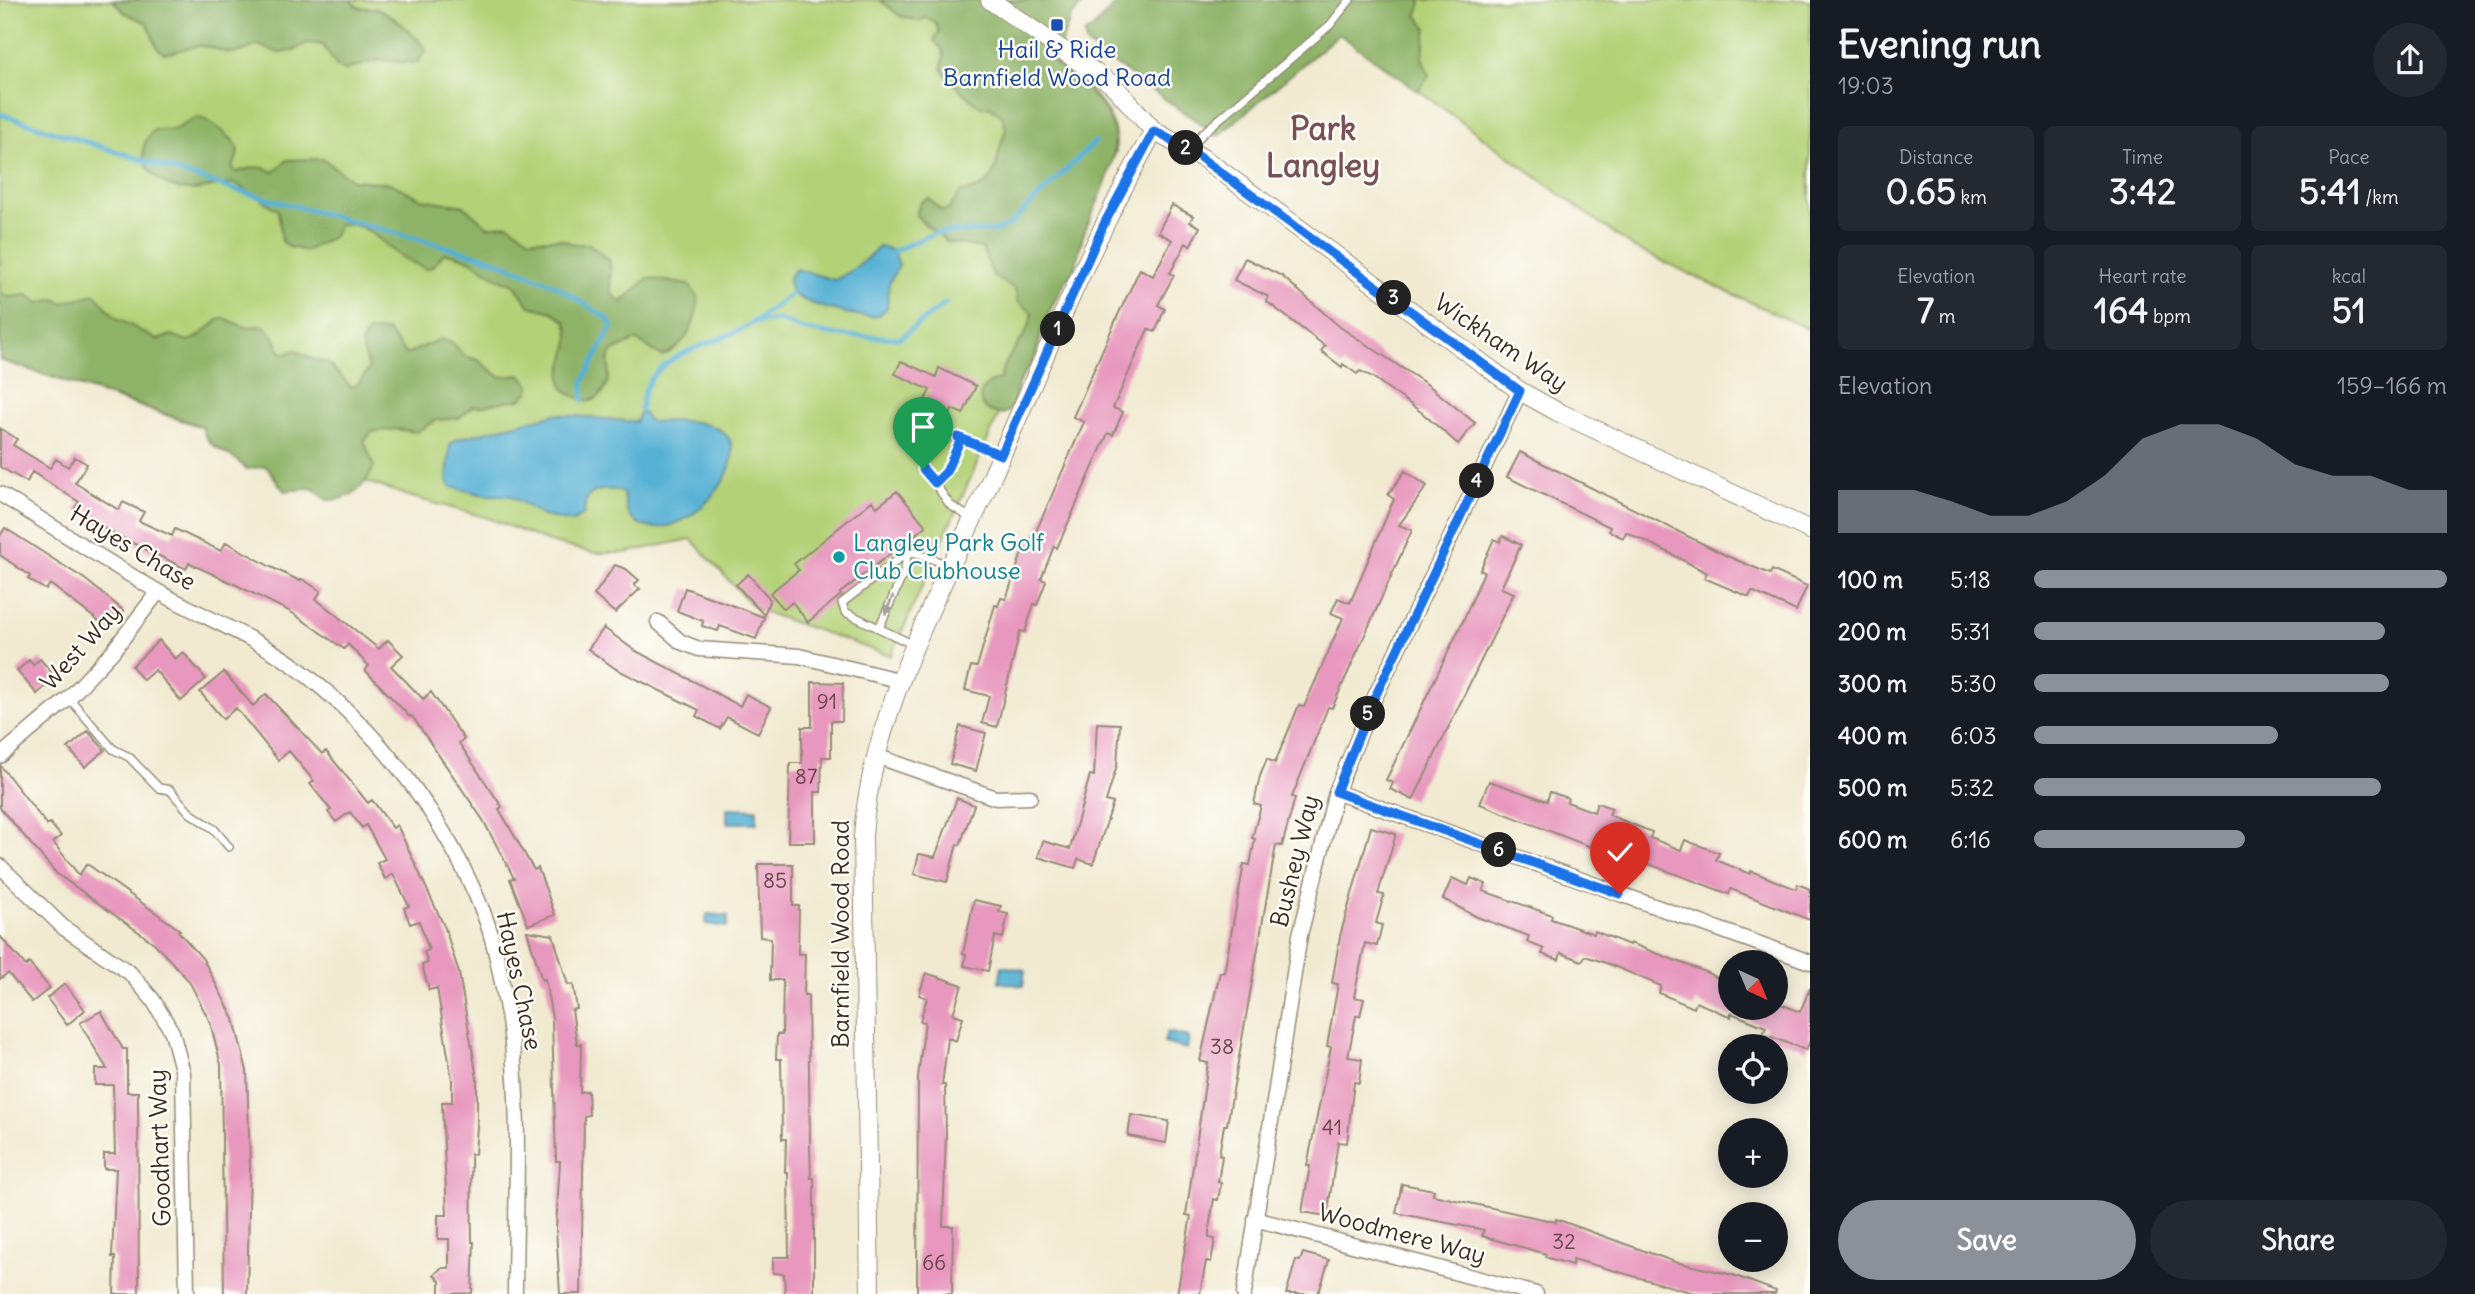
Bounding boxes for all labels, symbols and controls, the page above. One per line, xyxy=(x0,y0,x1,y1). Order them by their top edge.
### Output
marker: Hail & Ride Barnfield Wood Road xyxy=(1049,17,1065,33)
text: Evening run xyxy=(1838,21,2041,68)
button: share xyxy=(2373,23,2447,97)
place label: Hail & Ride Barnfield Wood Road xyxy=(943,34,1171,92)
text: 19:03 xyxy=(1838,71,1894,100)
district label: Park Langley xyxy=(1266,108,1380,186)
pin: 2 xyxy=(1168,130,1204,166)
text: 2 xyxy=(1180,135,1191,159)
text: Distance xyxy=(1899,145,1973,169)
text: Time xyxy=(2122,145,2163,169)
text: Pace xyxy=(2328,145,2369,169)
text: 0.65 xyxy=(1885,169,1956,213)
text: 3:42 xyxy=(2109,169,2176,213)
text: 5:41 xyxy=(2299,169,2361,213)
text: km xyxy=(1956,185,1987,209)
text: /km xyxy=(2361,185,2399,209)
text: Elevation xyxy=(1897,264,1975,288)
text: Heart rate xyxy=(2098,264,2187,288)
text: kcal xyxy=(2332,264,2366,288)
pin: 3 xyxy=(1376,280,1412,316)
text: 3 xyxy=(1388,285,1399,309)
street label: Wickham Way xyxy=(1429,287,1574,398)
text: 7 xyxy=(1917,288,1934,332)
text: 164 xyxy=(2094,288,2148,332)
text: 51 xyxy=(2332,288,2366,332)
text: m xyxy=(1934,304,1955,328)
text: bpm xyxy=(2148,304,2191,328)
pin: 1 xyxy=(1040,312,1076,346)
text: 1 xyxy=(1054,316,1061,340)
text: Elevation xyxy=(1838,371,1932,400)
text: 159–166 m xyxy=(2337,371,2447,400)
pin xyxy=(893,397,953,469)
icon: arrive xyxy=(904,408,942,446)
pin: 4 xyxy=(1460,463,1494,498)
text: 4 xyxy=(1471,468,1482,492)
street label: Hayes Chase xyxy=(65,498,202,596)
place label: Langley Park Golf Club Clubhouse xyxy=(853,527,1045,585)
marker: Langley Park Golf Club Clubhouse xyxy=(831,549,847,565)
text: 100 m xyxy=(1838,565,1903,594)
text: 5:18 xyxy=(1950,565,1991,594)
one-way arrow xyxy=(883,594,894,615)
street label: West Way xyxy=(33,597,127,696)
text: 200 m xyxy=(1838,617,1907,646)
text: 5:31 xyxy=(1950,617,1990,646)
text: 300 m xyxy=(1838,669,1907,698)
text: 5:30 xyxy=(1950,669,1997,698)
house number: 91 xyxy=(817,688,837,715)
pin: 5 xyxy=(1350,696,1386,732)
text: 5 xyxy=(1362,701,1373,725)
text: 400 m xyxy=(1838,721,1907,750)
text: 6:03 xyxy=(1950,721,1997,750)
house number: 87 xyxy=(795,763,817,790)
text: 500 m xyxy=(1838,773,1907,802)
text: 5:32 xyxy=(1950,773,1994,802)
street label: Bushey Way xyxy=(1263,792,1325,930)
street label: Barnfield Wood Road xyxy=(825,820,855,1048)
pin xyxy=(1590,822,1650,894)
text: 600 m xyxy=(1838,825,1907,854)
text: 6:16 xyxy=(1950,825,1991,854)
pin: 6 xyxy=(1482,832,1516,868)
icon: check xyxy=(1601,833,1639,871)
text: 6 xyxy=(1493,837,1504,861)
house number: 85 xyxy=(763,867,787,894)
street label: Hayes Chase xyxy=(491,909,549,1053)
north arrow xyxy=(1718,950,1788,1020)
map controls xyxy=(1718,950,1788,1272)
house number: 38 xyxy=(1210,1033,1234,1060)
button: locate xyxy=(1718,1034,1788,1104)
street label: Goodhart Way xyxy=(141,1069,177,1227)
house number: 41 xyxy=(1322,1114,1342,1141)
button: + xyxy=(1718,1118,1788,1188)
street label: Woodmere Way xyxy=(1315,1196,1489,1270)
button: Save xyxy=(1838,1200,2136,1280)
button: Share xyxy=(2150,1200,2447,1280)
button: − xyxy=(1718,1202,1788,1272)
house number: 32 xyxy=(1552,1228,1576,1255)
house number: 66 xyxy=(922,1249,946,1276)

